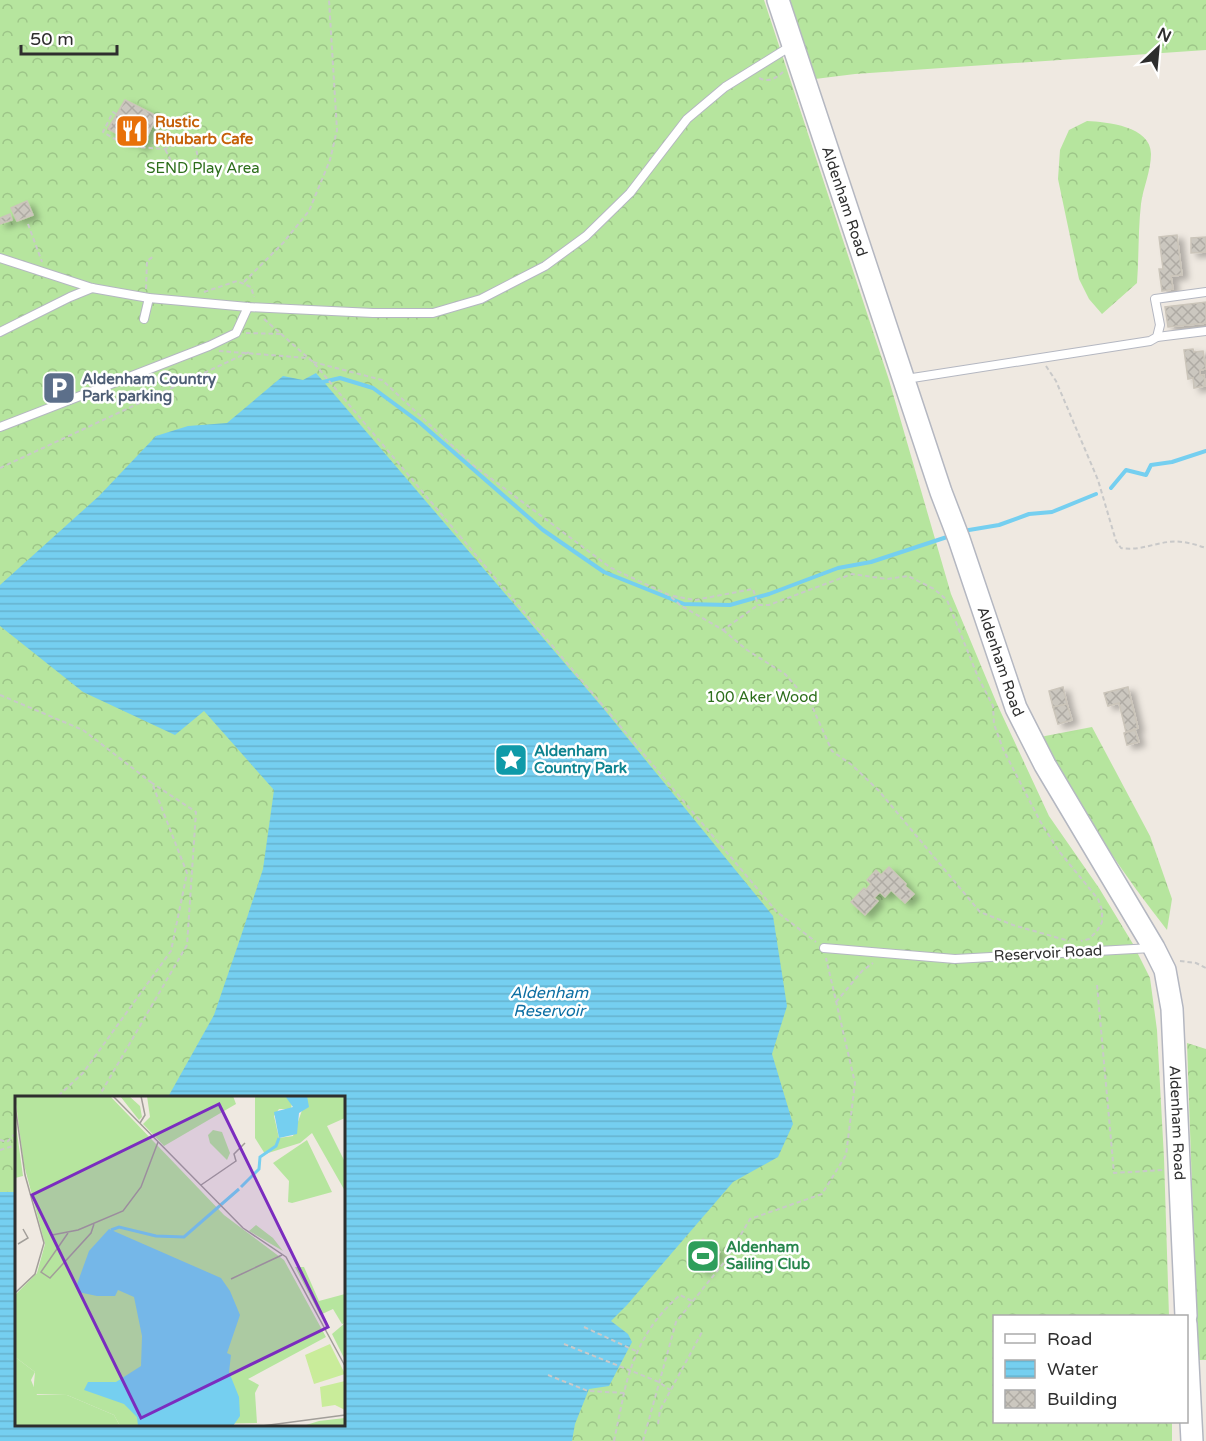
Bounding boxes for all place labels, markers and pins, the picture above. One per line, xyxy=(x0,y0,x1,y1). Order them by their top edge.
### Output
restaurant icon: Rustic Rhubarb Cafe xyxy=(114,113,150,149)
place label: Rustic Rhubarb Cafe xyxy=(155,113,254,148)
parking icon: Aldenham Country Park parking xyxy=(41,370,77,406)
place label: Aldenham Country Park parking xyxy=(82,370,216,406)
place icon: Aldenham Country Park xyxy=(493,742,529,778)
place label: Aldenham Country Park xyxy=(534,742,627,778)
sports icon: Aldenham Sailing Club xyxy=(685,1238,721,1274)
place label: Aldenham Sailing Club xyxy=(726,1238,811,1274)

